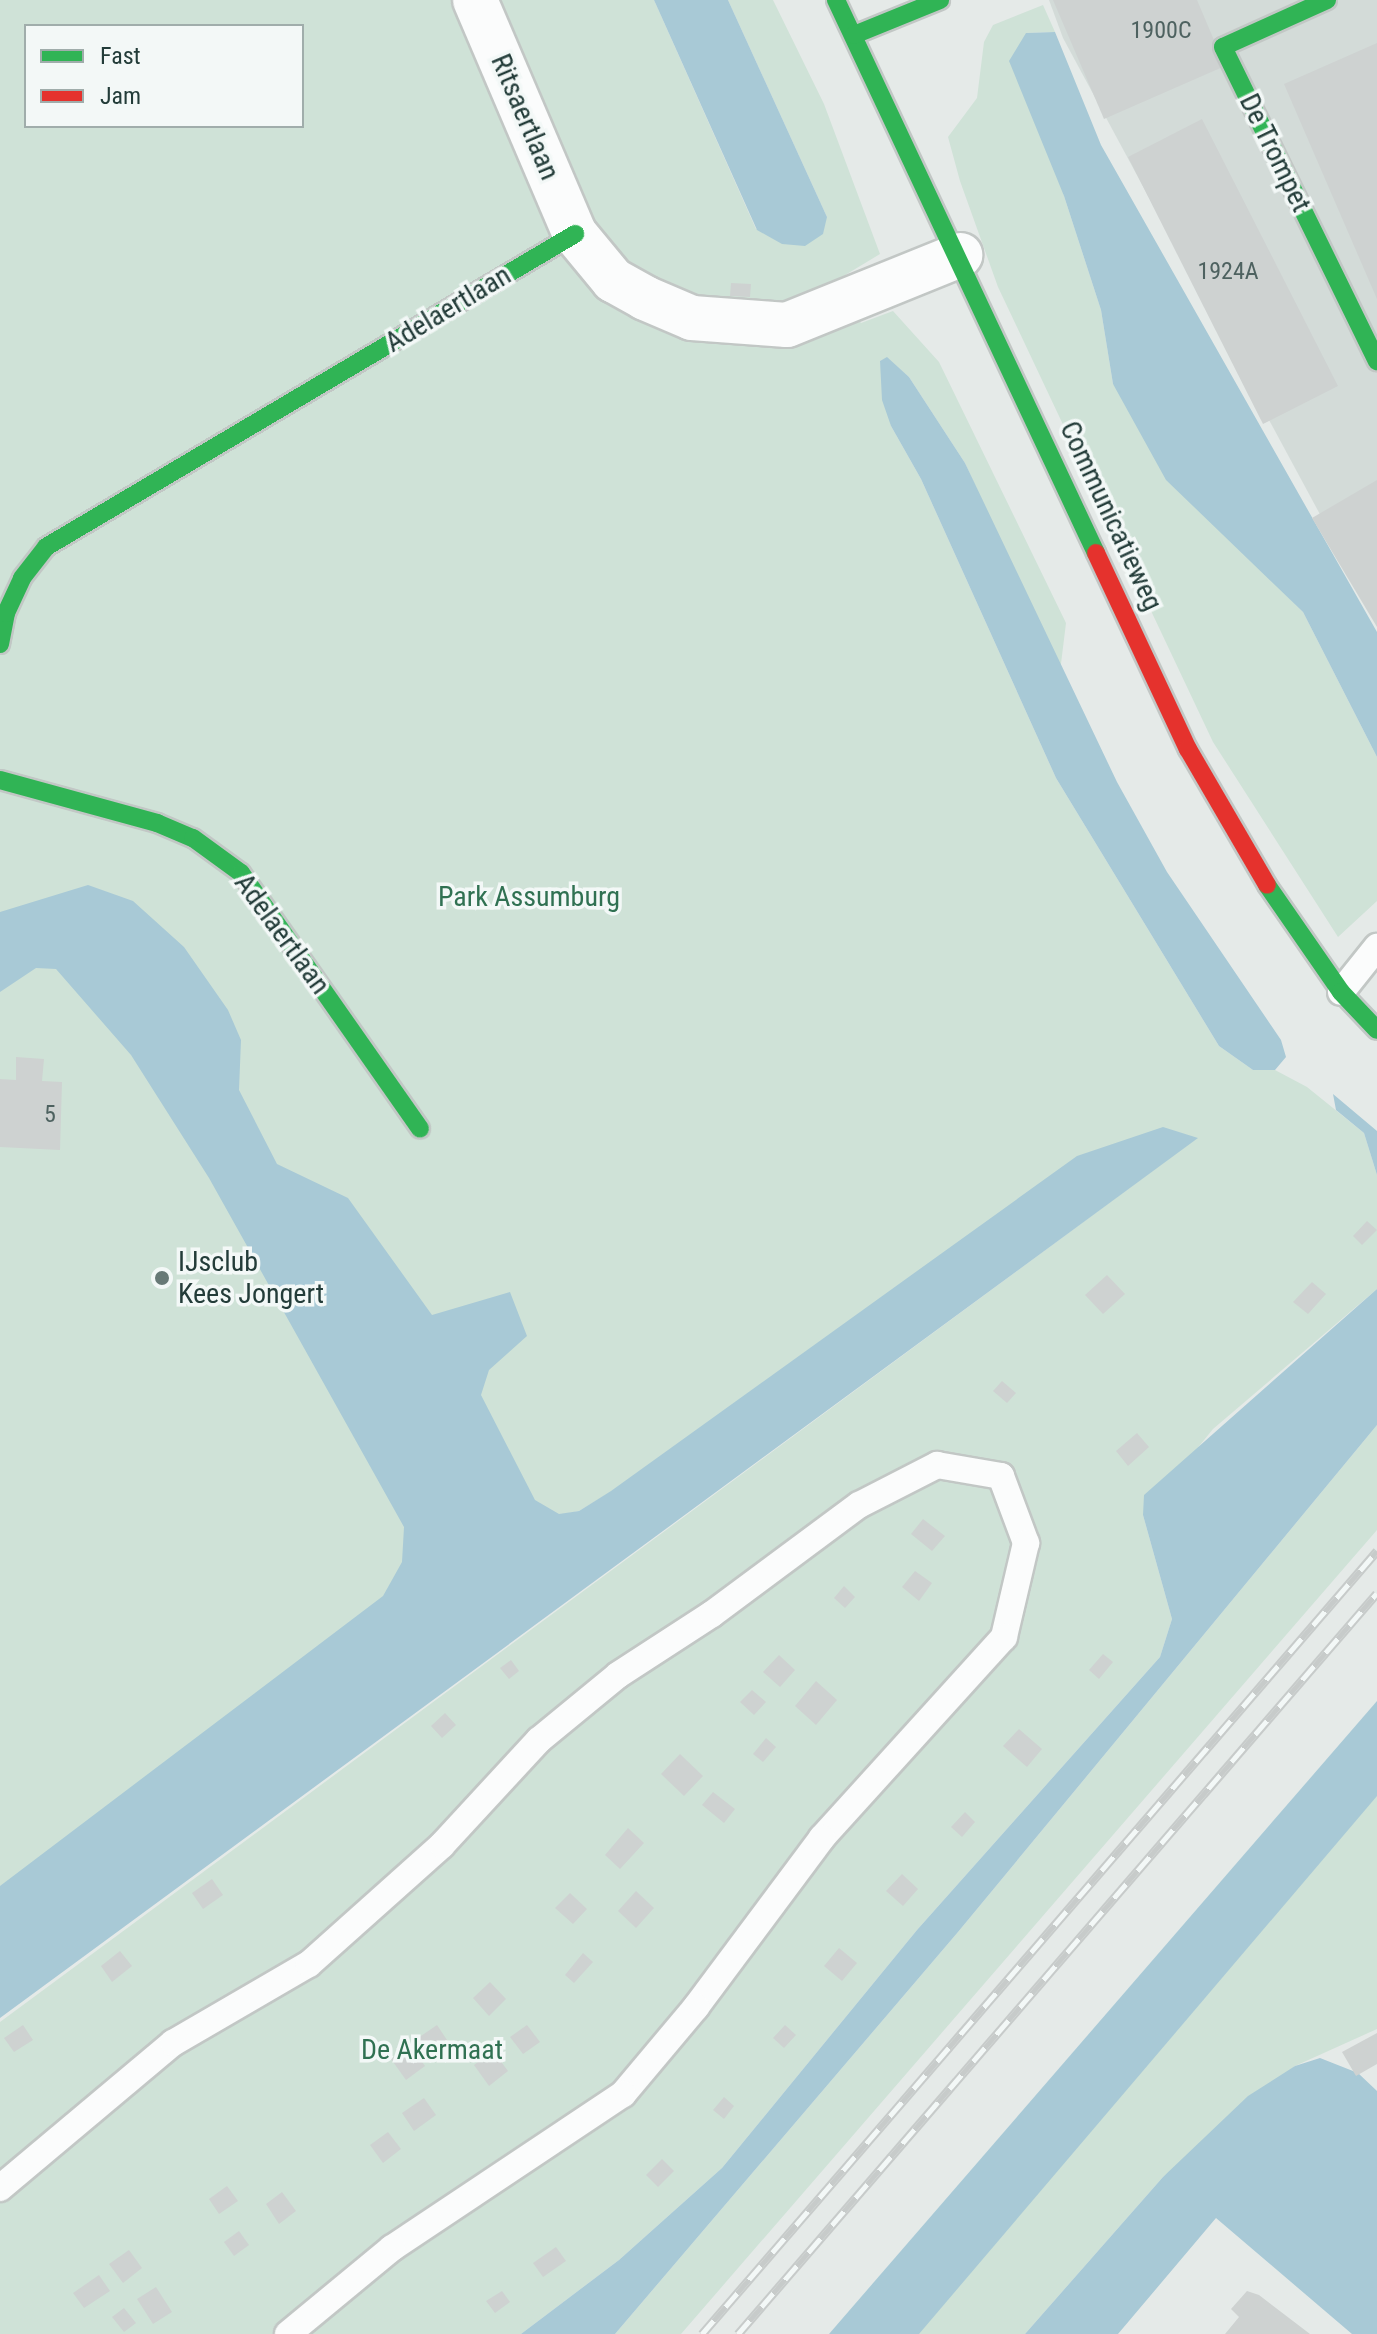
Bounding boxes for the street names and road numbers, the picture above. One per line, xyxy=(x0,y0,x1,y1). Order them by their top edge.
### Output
street label: Ritsaertlaan xyxy=(484,49,566,185)
street label: De Trompet xyxy=(1232,88,1318,218)
street label: Adelaertlaan xyxy=(379,258,517,360)
street label: Communicatieweg xyxy=(1052,416,1170,616)
street label: Adelaertlaan xyxy=(227,867,337,1001)

